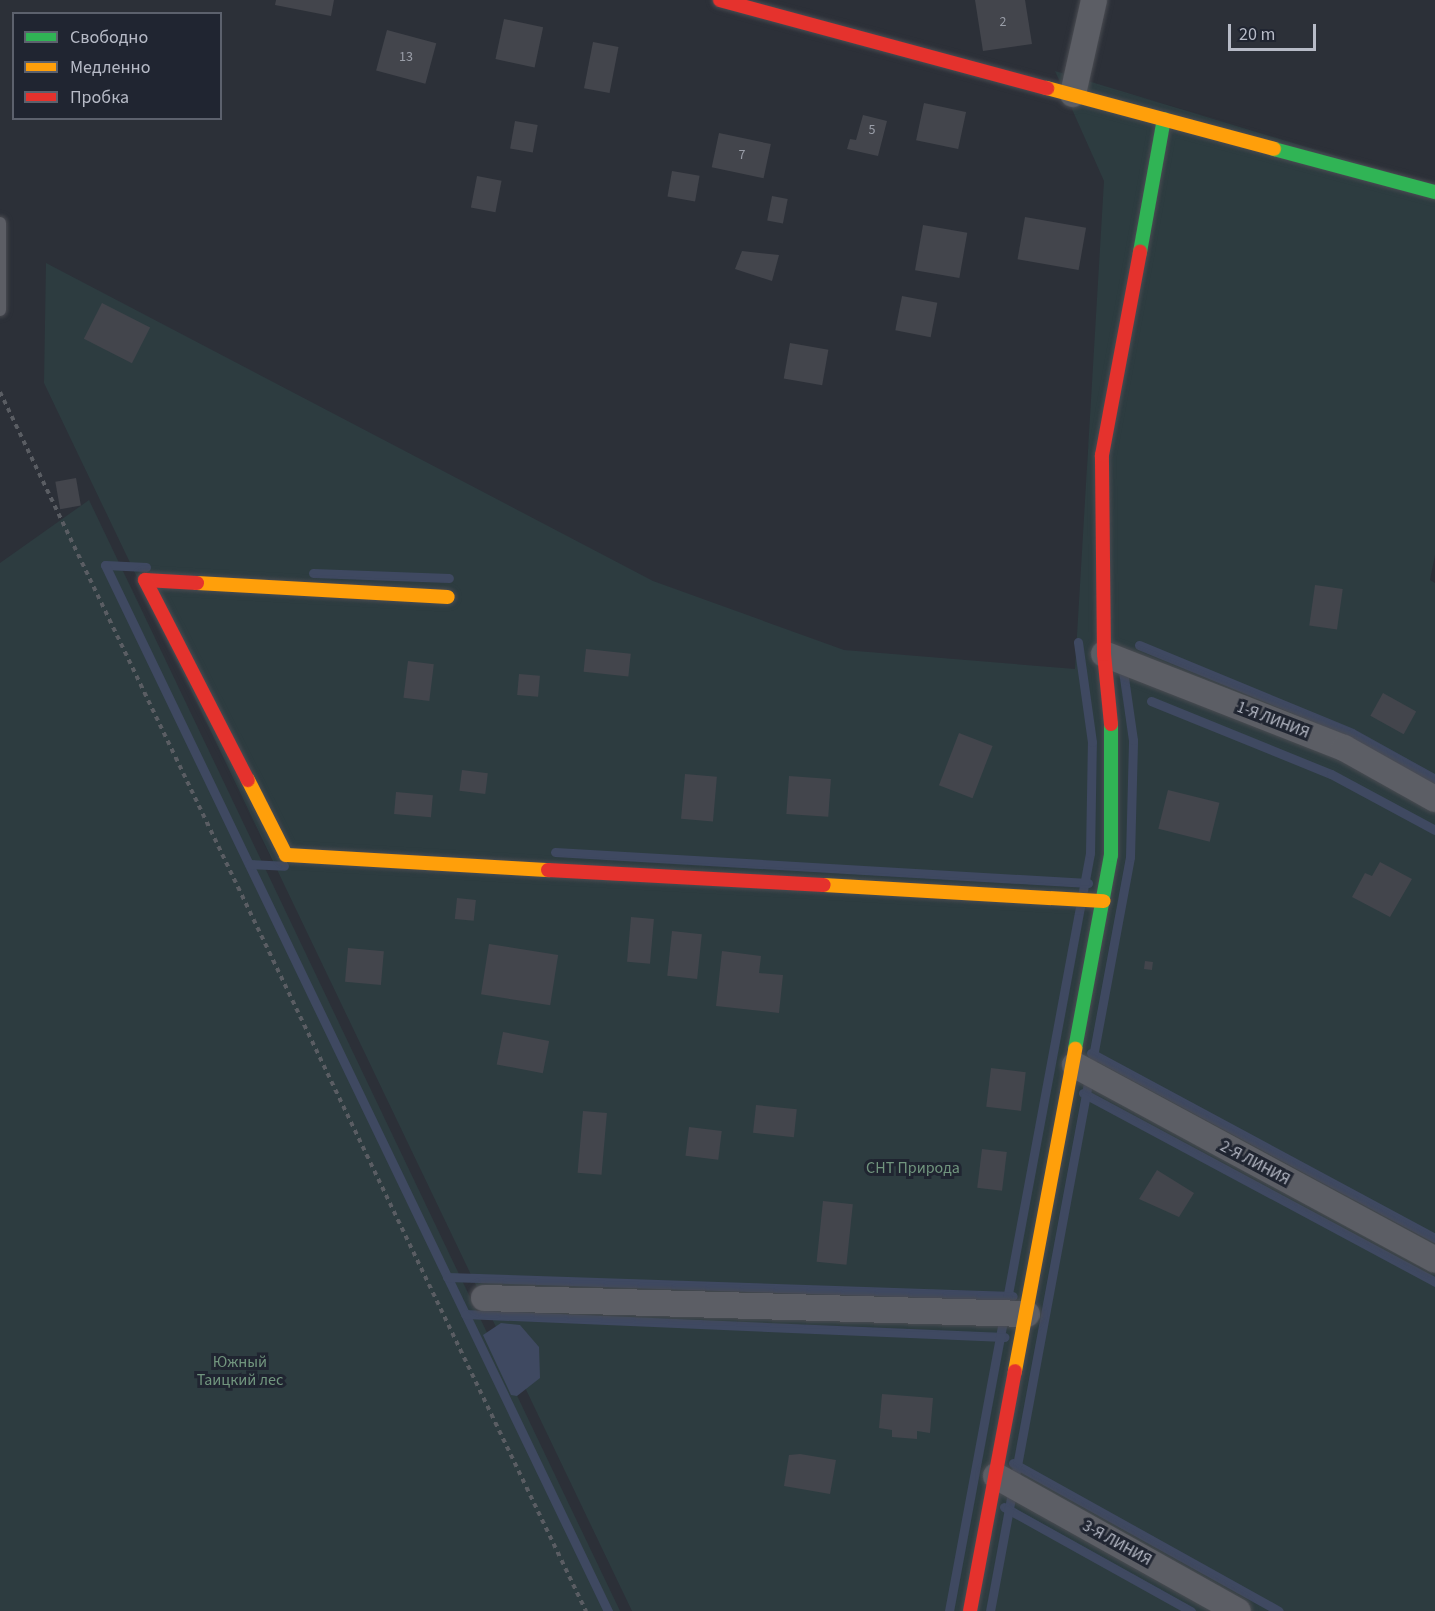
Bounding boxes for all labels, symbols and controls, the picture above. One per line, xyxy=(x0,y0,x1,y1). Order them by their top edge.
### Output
legend xyxy=(12,12,222,120)
scale bar xyxy=(1231,12,1320,50)
house number: 2 xyxy=(1000,14,1006,30)
text: 20 m xyxy=(1239,22,1275,47)
text: Свободно xyxy=(70,25,148,50)
house number: 13 xyxy=(399,49,413,65)
text: Медленно xyxy=(70,55,150,80)
text: Пробка xyxy=(70,85,129,110)
house number: 5 xyxy=(869,122,875,138)
house number: 7 xyxy=(739,147,745,163)
street label: 1-Я ЛИНИЯ xyxy=(1234,697,1312,743)
street label: 2-Я ЛИНИЯ xyxy=(1217,1137,1293,1189)
park label: СНТ Природа xyxy=(866,1158,960,1178)
park label: Южный Таицкий лес xyxy=(197,1352,283,1390)
street label: 3-Я ЛИНИЯ xyxy=(1079,1516,1155,1570)

